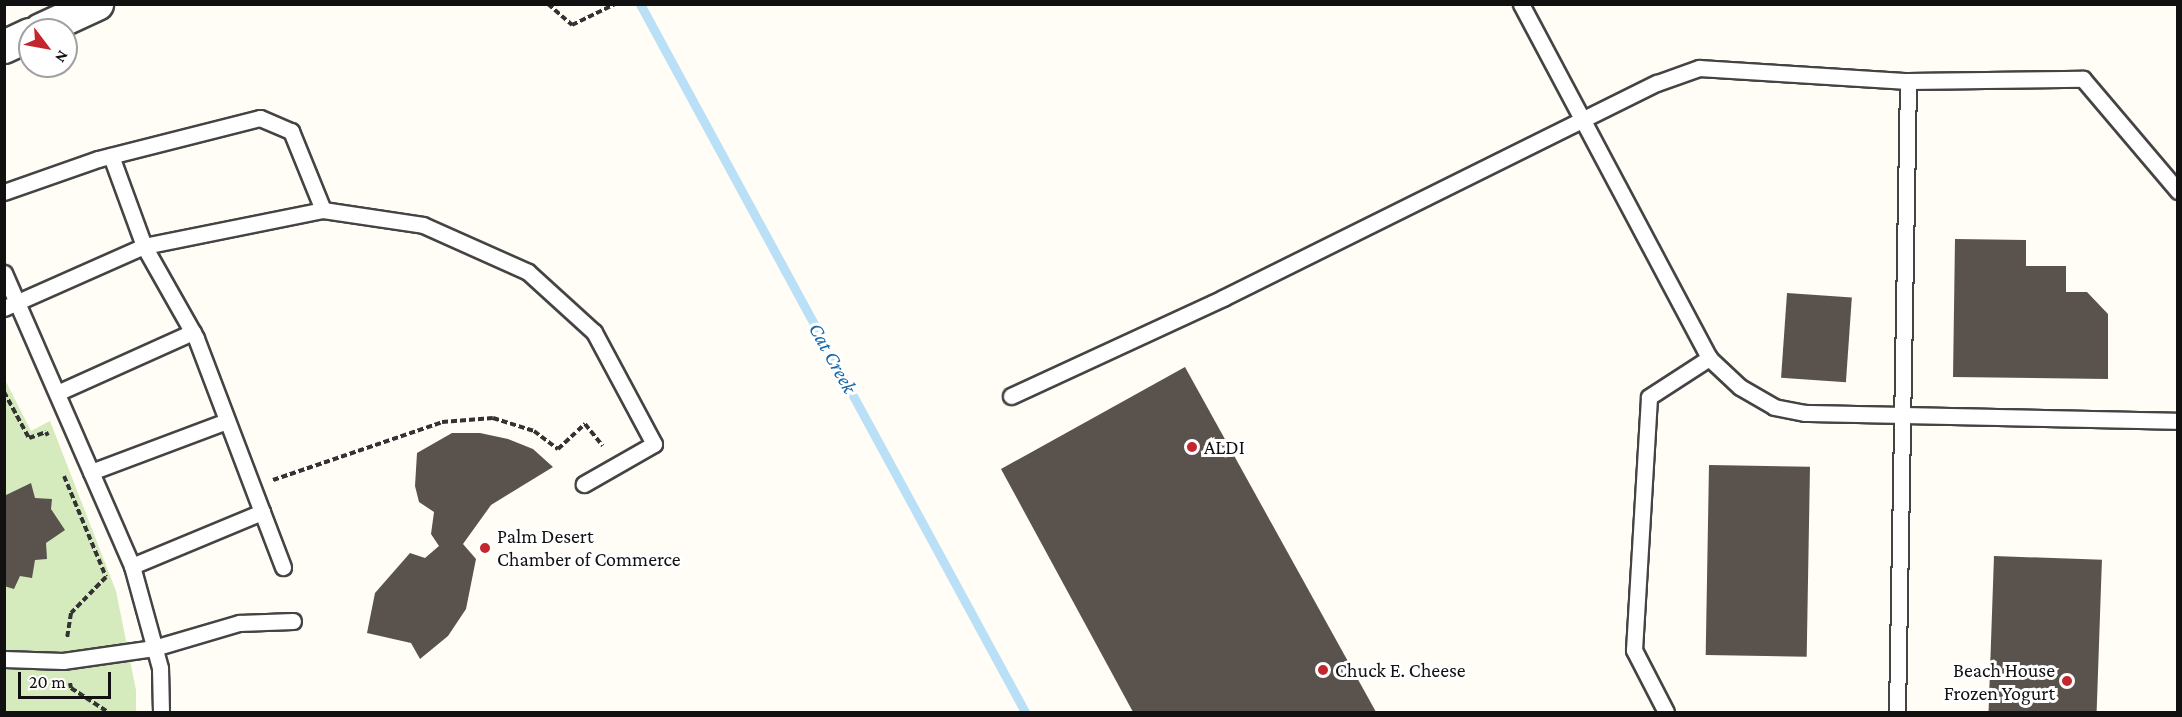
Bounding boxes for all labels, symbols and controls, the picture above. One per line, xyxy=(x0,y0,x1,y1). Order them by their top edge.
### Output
north arrow xyxy=(18,18,78,78)
text: N xyxy=(52,48,72,66)
water label: Cat Creek xyxy=(803,318,863,398)
place label: ALDI xyxy=(1204,435,1245,459)
marker: ALDI xyxy=(1185,440,1199,454)
place label: Palm Desert Chamber of Commerce xyxy=(497,524,681,571)
marker: Palm Desert Chamber of Commerce xyxy=(478,541,492,555)
place label: Chuck E. Cheese xyxy=(1335,658,1466,682)
place label: Beach House Frozen Yogurt xyxy=(1944,658,2055,705)
scale bar xyxy=(21,660,114,698)
marker: Chuck E. Cheese xyxy=(1316,663,1330,677)
text: 20 m xyxy=(29,672,66,692)
marker: Beach House Frozen Yogurt xyxy=(2060,674,2074,688)

